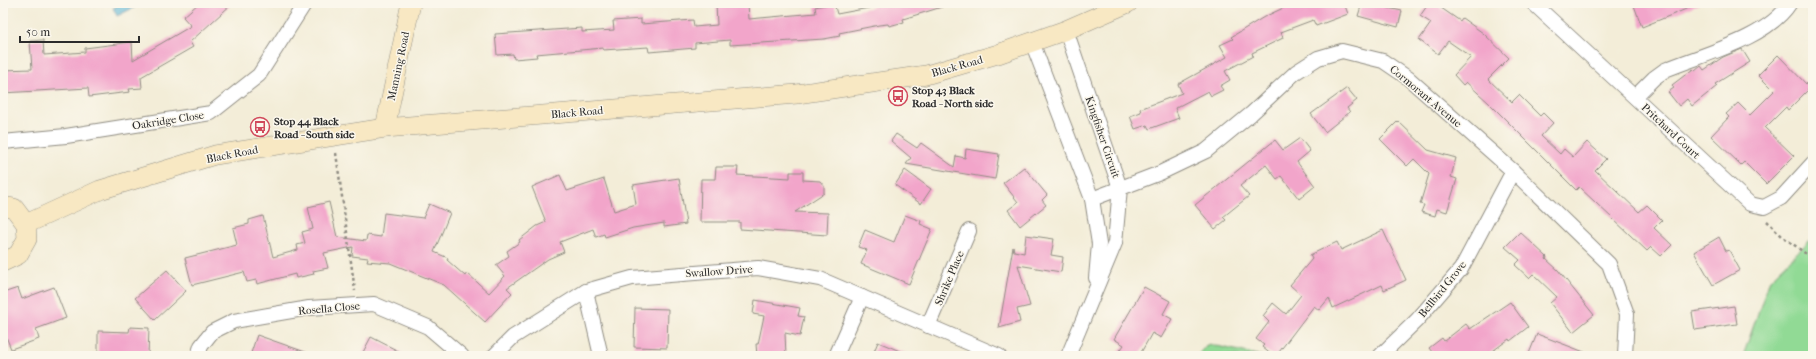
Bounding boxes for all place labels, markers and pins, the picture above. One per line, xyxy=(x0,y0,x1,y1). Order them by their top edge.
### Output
place label: Stop 43 Black Road - North side xyxy=(912,84,994,110)
bus stop icon: Stop 43 Black Road - North side xyxy=(887,85,909,107)
place label: Stop 44 Black Road - South side xyxy=(274,115,355,141)
bus stop icon: Stop 44 Black Road - South side xyxy=(249,116,271,138)

